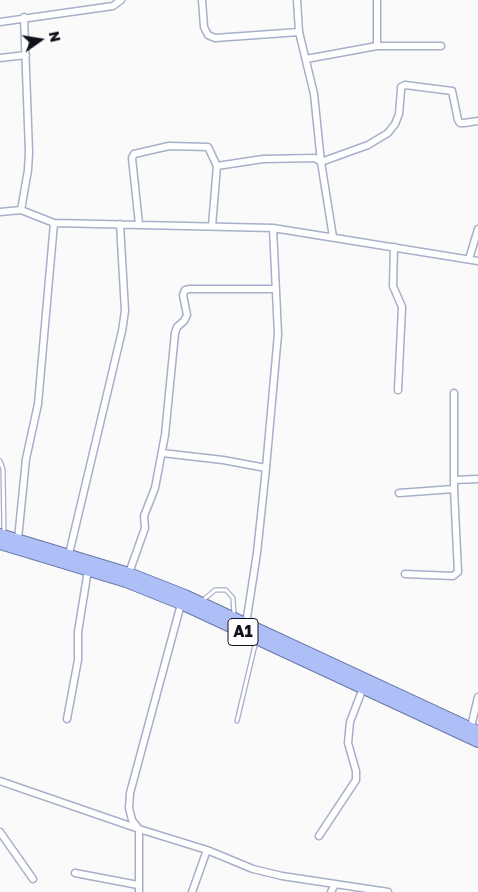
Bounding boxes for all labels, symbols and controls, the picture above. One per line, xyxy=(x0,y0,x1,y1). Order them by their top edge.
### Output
north arrow xyxy=(15,15,65,65)
text: N xyxy=(46,29,65,44)
road number: A1 xyxy=(228,618,258,646)

